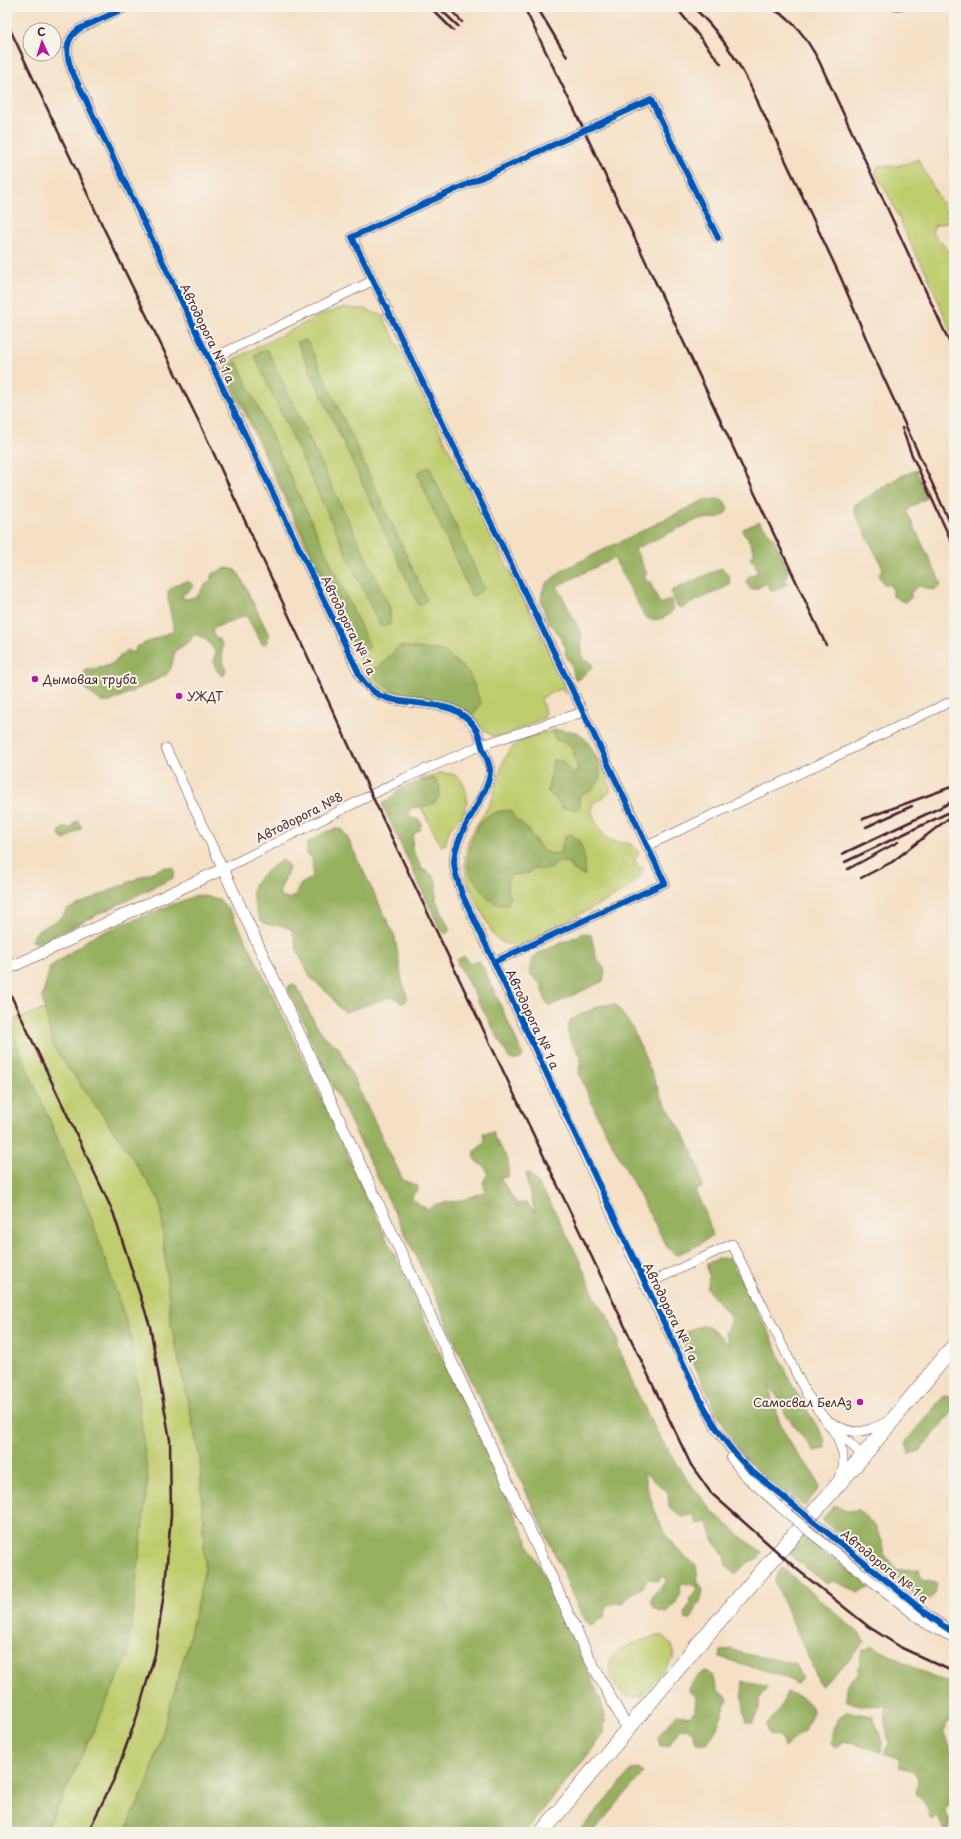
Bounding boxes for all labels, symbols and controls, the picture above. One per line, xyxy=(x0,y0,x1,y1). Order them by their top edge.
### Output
north arrow xyxy=(22,22,62,62)
text: С xyxy=(37,23,46,40)
street label: Автодорога № 1 а xyxy=(176,280,240,386)
street label: Автодорога № 1 а xyxy=(317,572,381,678)
place label: Дымовая труба xyxy=(42,670,137,688)
marker: Дымовая труба xyxy=(30,674,40,684)
place label: УЖДТ xyxy=(187,687,224,705)
marker: УЖДТ xyxy=(174,691,184,701)
street label: Автодорога №8 xyxy=(252,787,346,847)
street label: Автодорога № 1 а xyxy=(502,966,564,1073)
street label: Автодорога № 1 а xyxy=(639,1259,703,1365)
place label: Самосвал БелАз xyxy=(753,1393,852,1411)
marker: Самосвал БелАз xyxy=(855,1397,865,1407)
street label: Автодорога № 1 а xyxy=(837,1525,933,1608)

